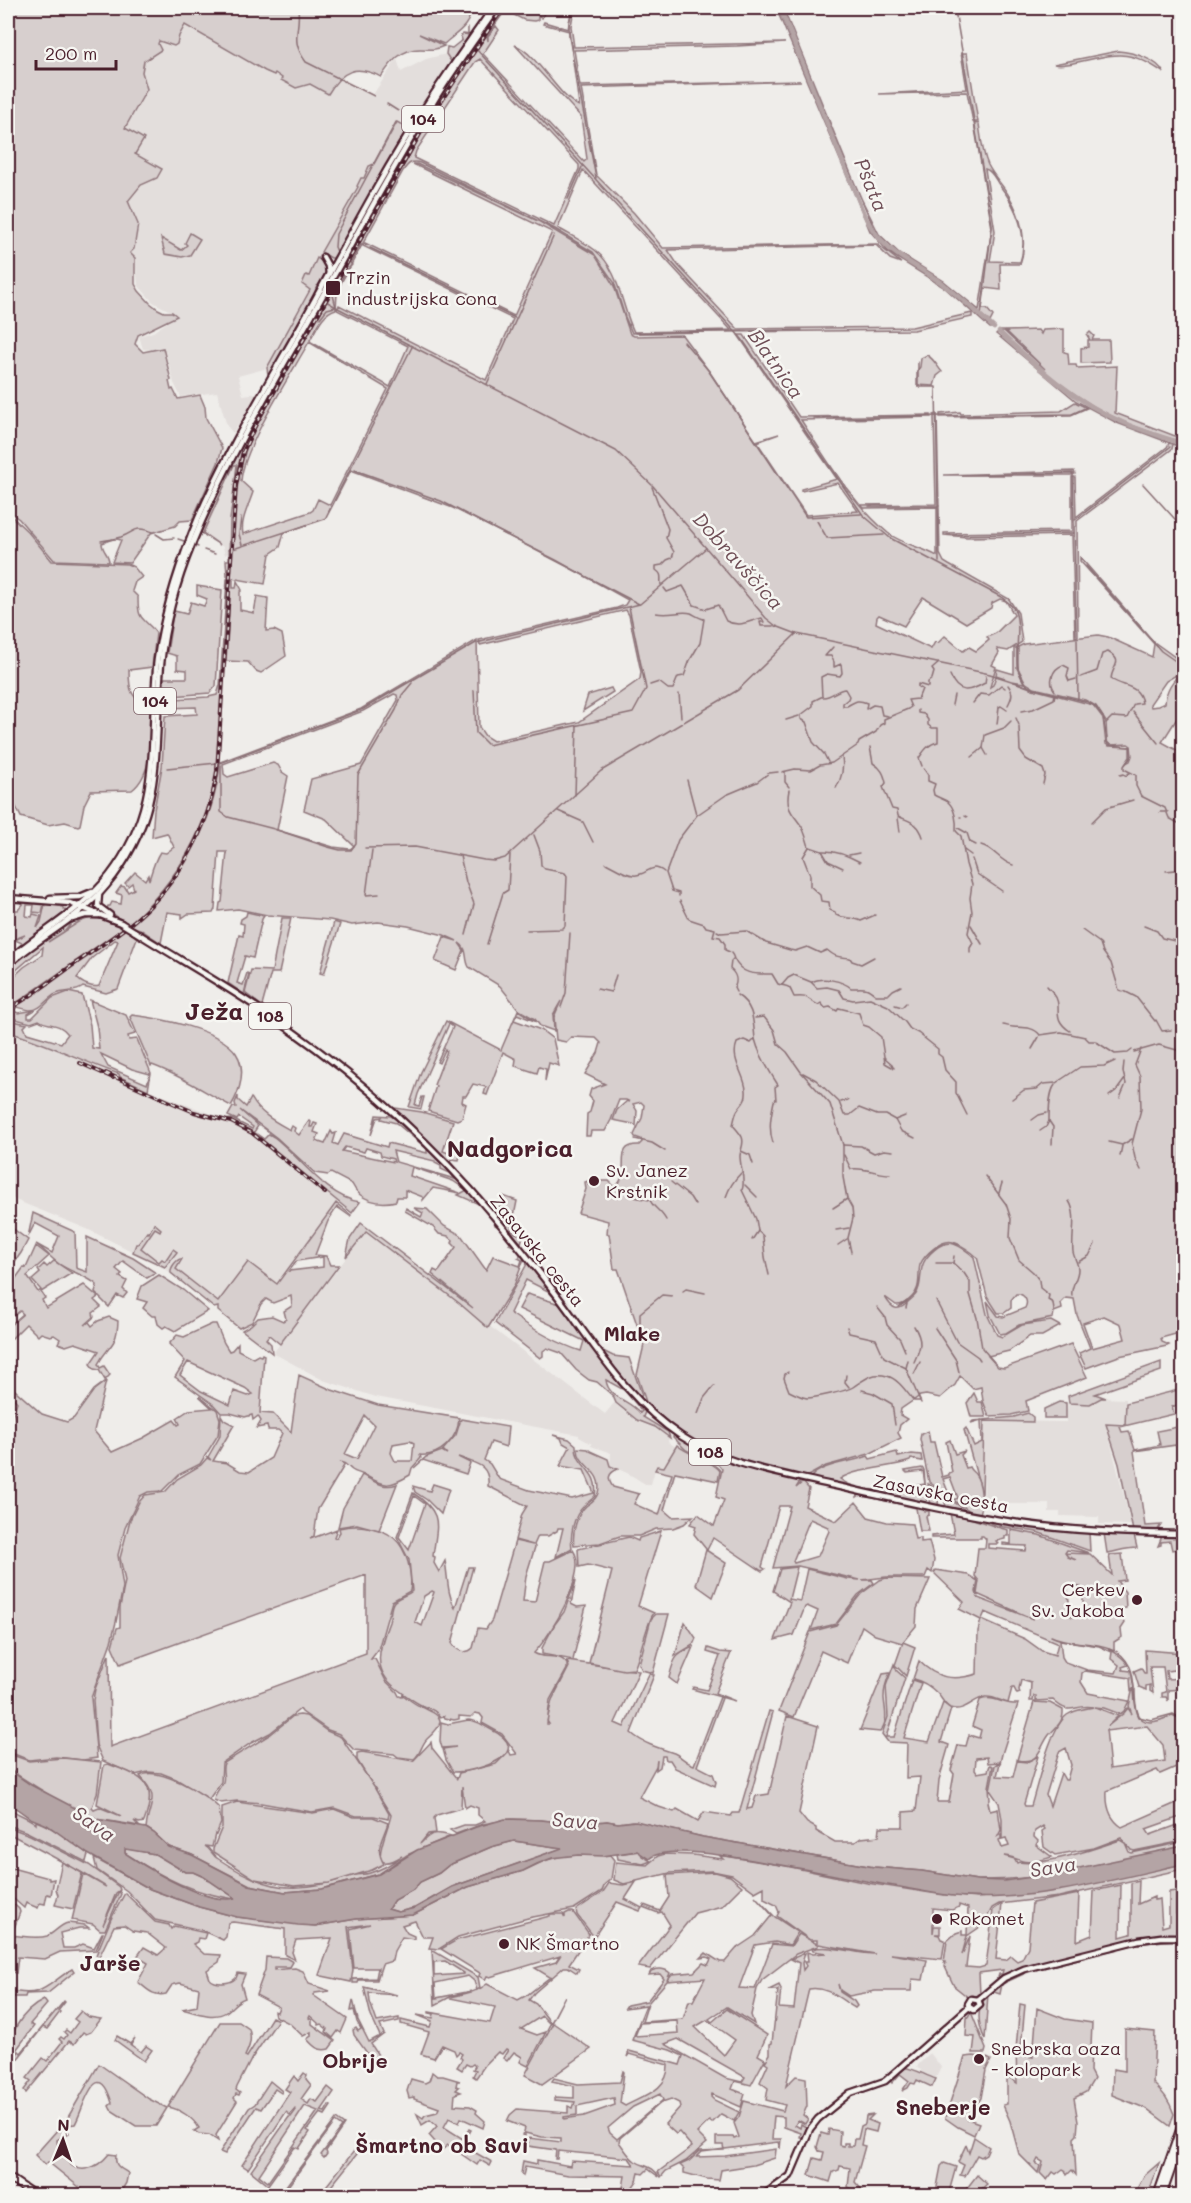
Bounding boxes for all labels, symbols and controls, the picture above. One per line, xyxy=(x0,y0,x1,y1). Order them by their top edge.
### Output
scale bar xyxy=(36,33,116,71)
text: 200 m xyxy=(45,41,97,65)
road number: 104 xyxy=(402,106,444,132)
water label: Pšata xyxy=(849,154,895,215)
place label: Trzin industrijska cona xyxy=(346,265,498,310)
marker: Trzin industrijska cona xyxy=(324,279,342,297)
water label: Blatnica xyxy=(743,323,810,404)
water label: Dobravščica xyxy=(688,506,790,615)
road number: 104 xyxy=(134,688,176,714)
district label: Ježa xyxy=(185,995,243,1026)
road number: 108 xyxy=(249,1003,291,1029)
district label: Nadgorica xyxy=(447,1132,573,1163)
place label: Sv. Janez Krstnik xyxy=(606,1158,688,1203)
marker: Sv. Janez Krstnik xyxy=(587,1174,601,1188)
street label: Zasavska cesta xyxy=(485,1189,590,1311)
district label: Mlake xyxy=(604,1320,660,1346)
road number: 108 xyxy=(689,1439,731,1465)
street label: Zasavska cesta xyxy=(871,1468,1011,1518)
place label: Cerkev Sv. Jakoba xyxy=(1031,1577,1125,1622)
marker: Cerkev Sv. Jakoba xyxy=(1130,1593,1144,1607)
water label: Sava xyxy=(68,1799,121,1847)
water label: Sava xyxy=(551,1805,599,1835)
water label: Sava xyxy=(1028,1850,1078,1883)
place label: Rokomet xyxy=(949,1906,1025,1930)
marker: Rokomet xyxy=(930,1912,944,1926)
place label: NK Šmartno xyxy=(516,1931,620,1955)
marker: NK Šmartno xyxy=(497,1937,511,1951)
district label: Jarše xyxy=(79,1949,141,1976)
place label: Snebrska oaza - kolopark xyxy=(991,2036,1121,2081)
district label: Obrije xyxy=(322,2047,388,2073)
marker: Snebrska oaza - kolopark xyxy=(972,2052,986,2066)
district label: Sneberje xyxy=(896,2093,990,2120)
north arrow xyxy=(33,2110,93,2170)
text: N xyxy=(57,2114,70,2135)
district label: Šmartno ob Savi xyxy=(355,2131,529,2158)

